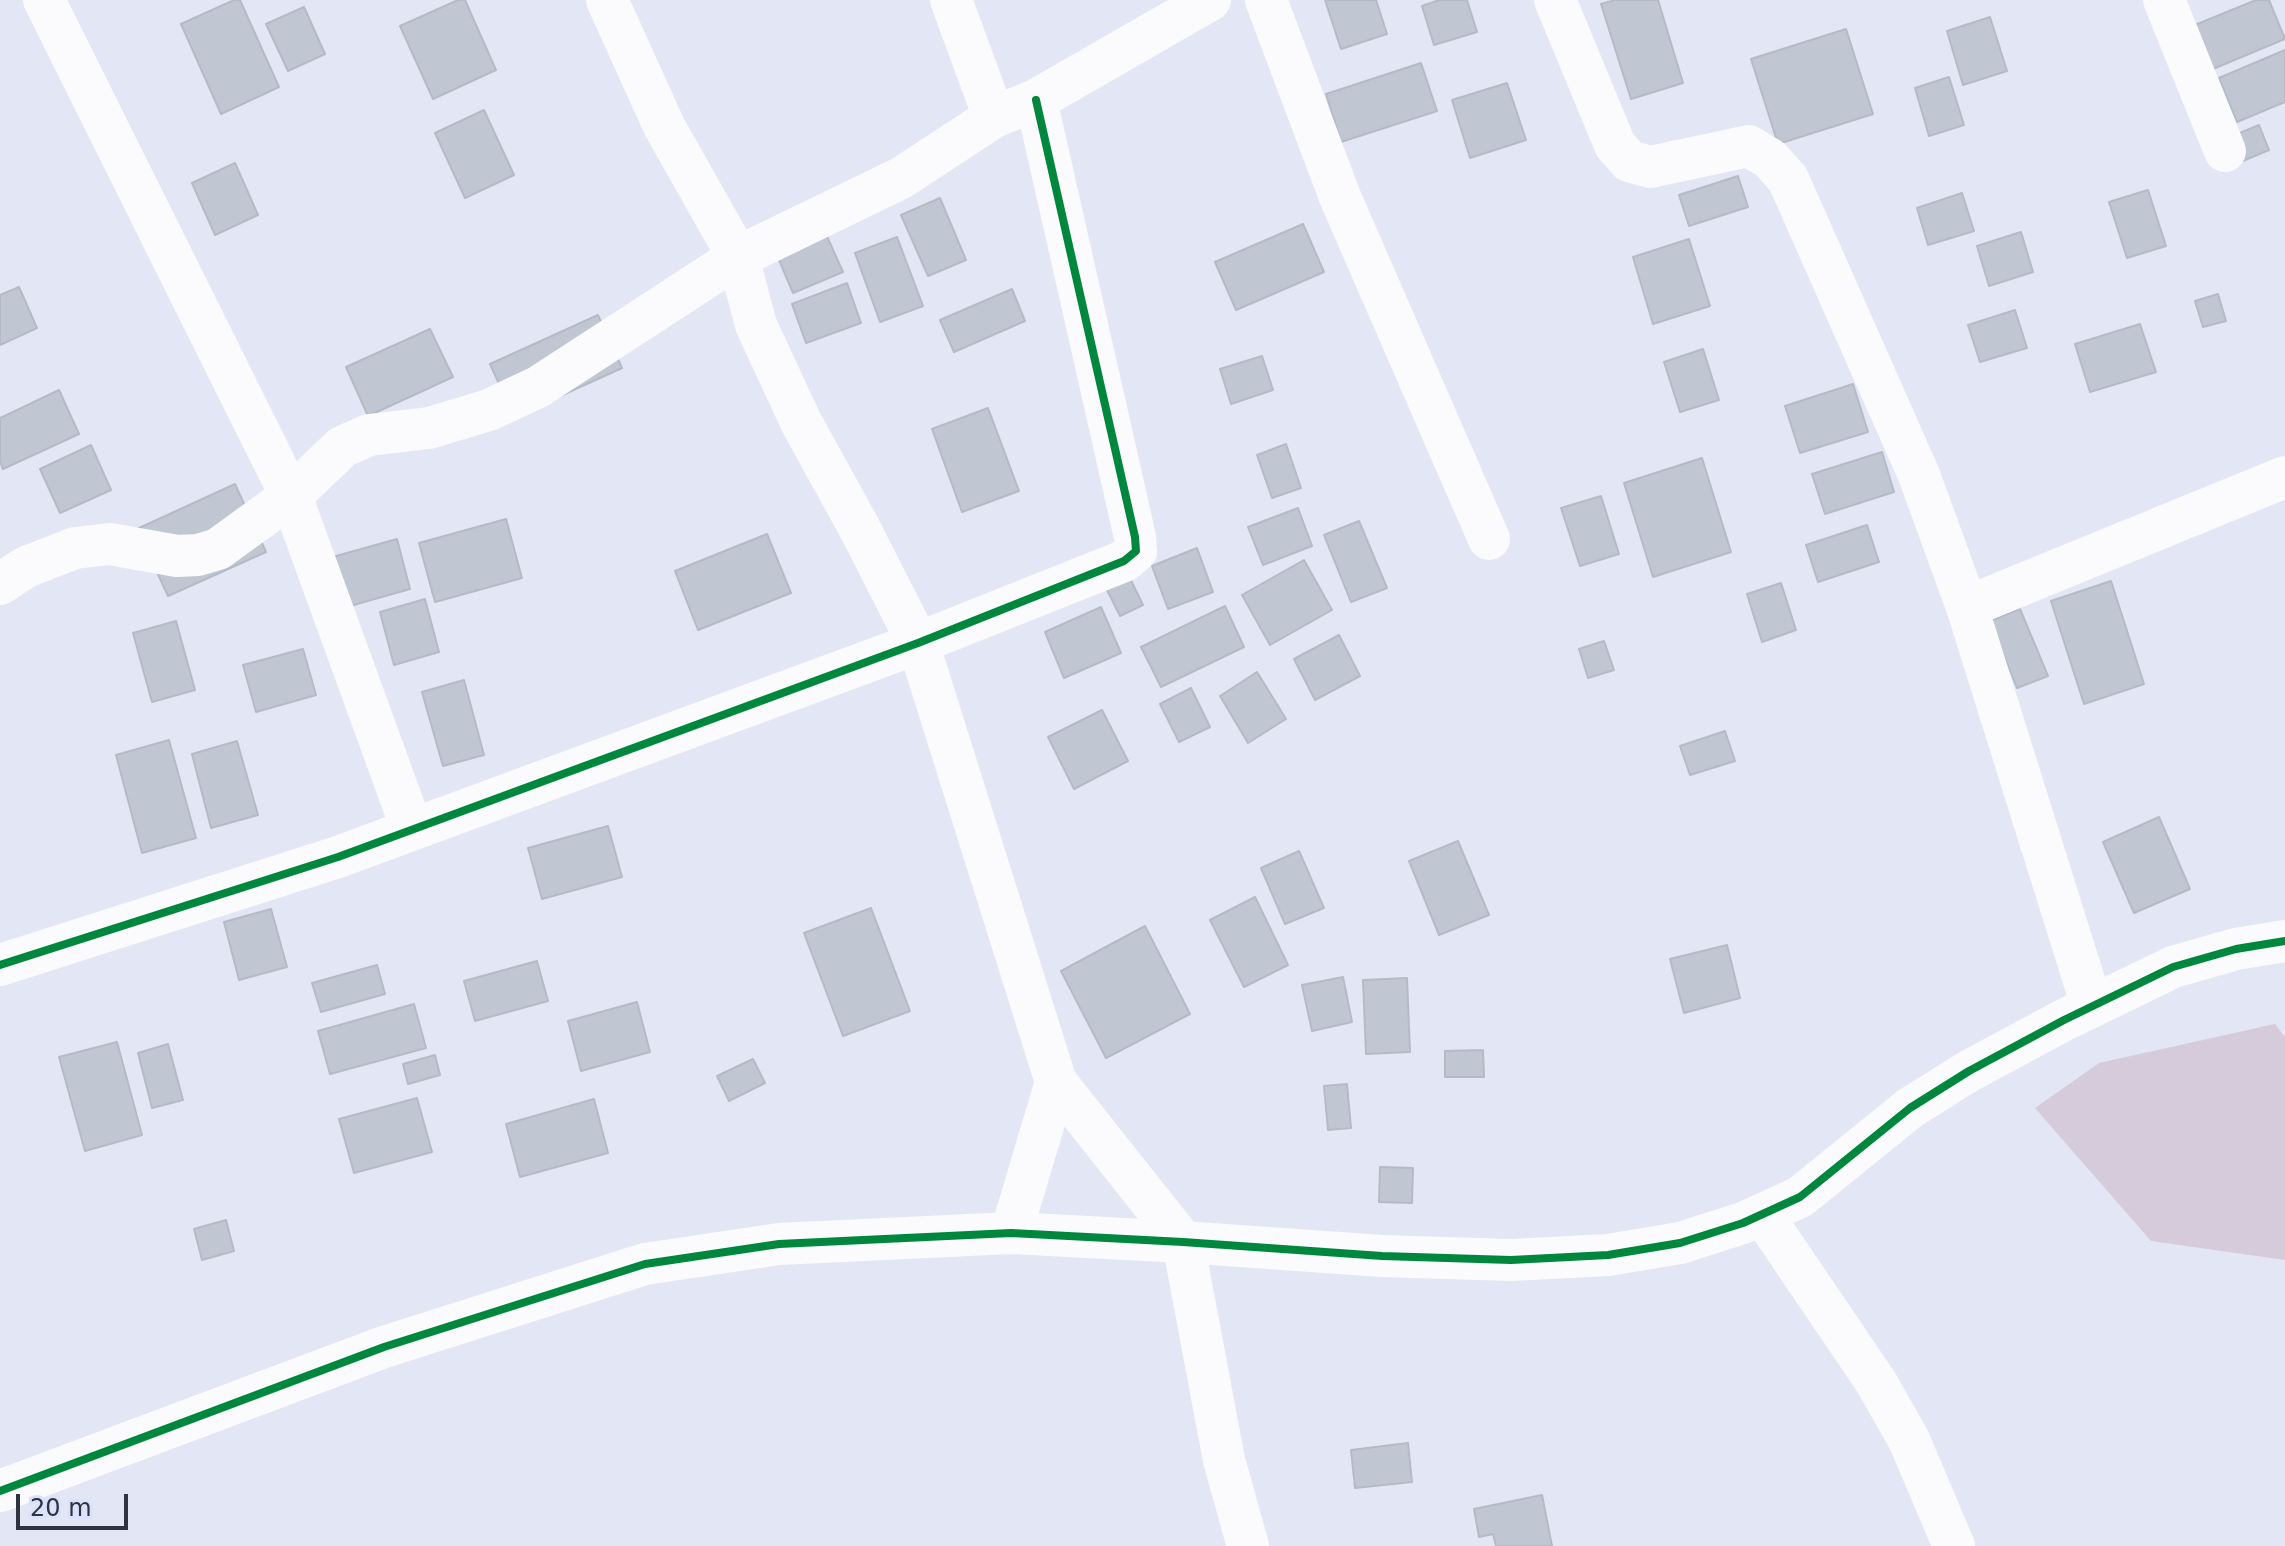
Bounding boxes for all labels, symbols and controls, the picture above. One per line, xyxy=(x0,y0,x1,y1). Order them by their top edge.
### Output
scale bar xyxy=(20,1478,132,1528)
text: 20 m xyxy=(30,1494,92,1522)

